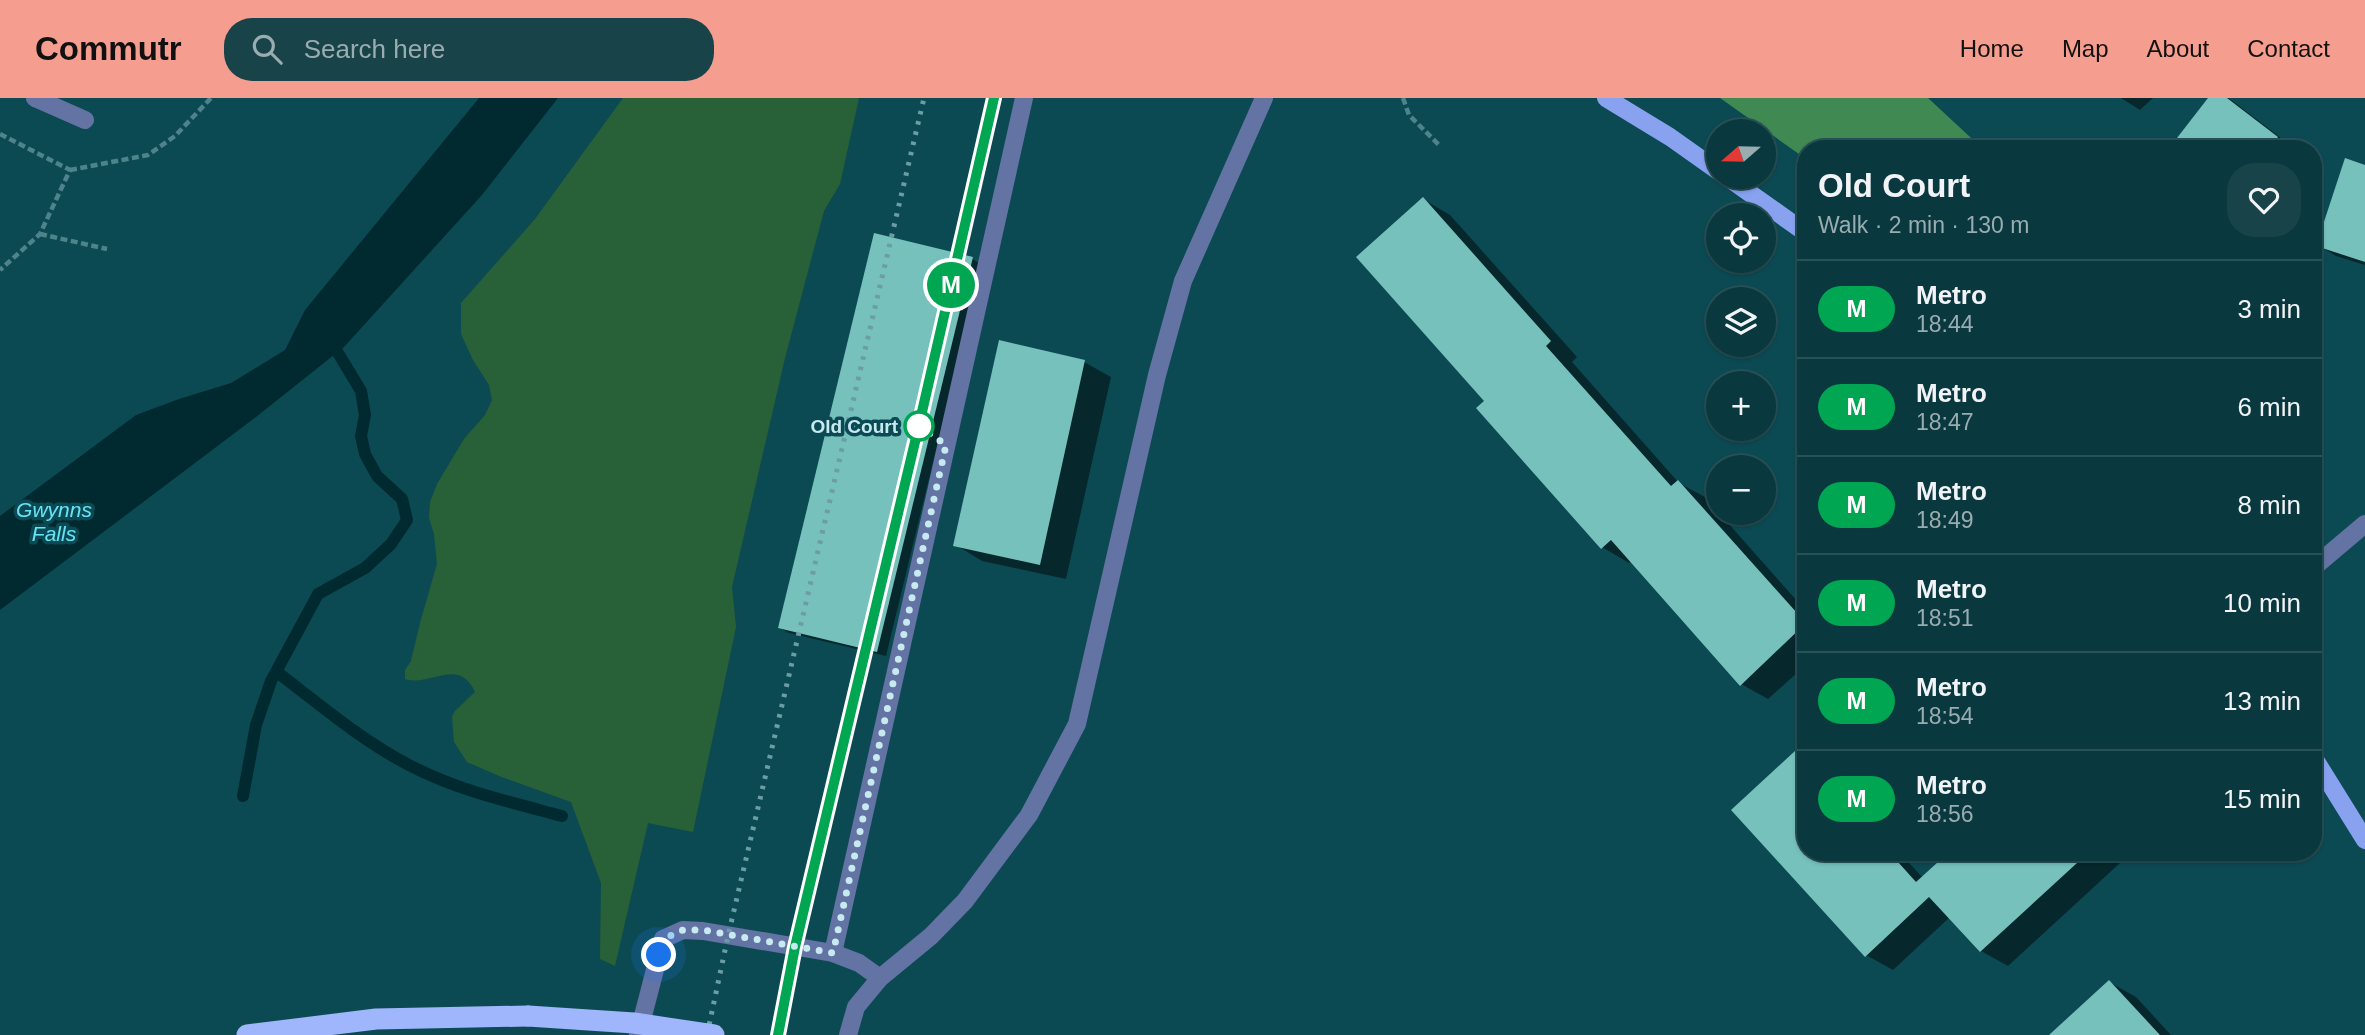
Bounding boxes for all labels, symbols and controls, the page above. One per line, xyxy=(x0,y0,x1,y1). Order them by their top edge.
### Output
search box xyxy=(224,18,714,81)
text: Commutr xyxy=(35,30,182,67)
icon: search xyxy=(248,30,286,68)
text: Search here xyxy=(304,34,445,64)
text: Home xyxy=(1960,35,2024,62)
text: Map xyxy=(2062,35,2109,62)
text: About xyxy=(2147,35,2209,62)
text: Contact xyxy=(2247,35,2330,62)
north arrow xyxy=(1706,119,1776,189)
map controls xyxy=(1706,119,1776,525)
button: heart xyxy=(2227,163,2301,237)
text: Old Court xyxy=(1818,167,1970,204)
button: locate xyxy=(1706,203,1776,273)
text: Walk · 2 min · 130 m xyxy=(1818,212,2029,238)
line badge: M xyxy=(928,262,974,308)
text: M xyxy=(941,271,961,298)
text: Metro xyxy=(1916,280,1987,310)
button: layers xyxy=(1706,287,1776,357)
text: 3 min xyxy=(2237,294,2301,324)
text: M xyxy=(1847,295,1867,322)
text: 18:44 xyxy=(1916,311,1974,337)
button: + xyxy=(1706,371,1776,441)
text: Metro xyxy=(1916,378,1987,408)
text: 6 min xyxy=(2237,392,2301,422)
text: M xyxy=(1847,393,1867,420)
text: 18:47 xyxy=(1916,409,1974,435)
marker: Old Court xyxy=(904,411,934,441)
place label: Old Court xyxy=(810,416,899,437)
button: − xyxy=(1706,455,1776,525)
text: Metro xyxy=(1916,476,1987,506)
text: 8 min xyxy=(2237,490,2301,520)
text: M xyxy=(1847,491,1867,518)
water label: Gwynns Falls xyxy=(16,498,92,545)
text: 18:49 xyxy=(1916,507,1974,533)
text: Metro xyxy=(1916,574,1987,604)
text: 10 min xyxy=(2223,588,2301,618)
text: M xyxy=(1847,589,1867,616)
text: 18:51 xyxy=(1916,605,1974,631)
text: Metro xyxy=(1916,672,1987,702)
text: 13 min xyxy=(2223,686,2301,716)
text: M xyxy=(1847,687,1867,714)
text: 18:54 xyxy=(1916,703,1974,729)
text: Metro xyxy=(1916,770,1987,800)
text: 15 min xyxy=(2223,784,2301,814)
text: M xyxy=(1847,785,1867,812)
text: 18:56 xyxy=(1916,801,1974,827)
your location xyxy=(641,937,676,972)

